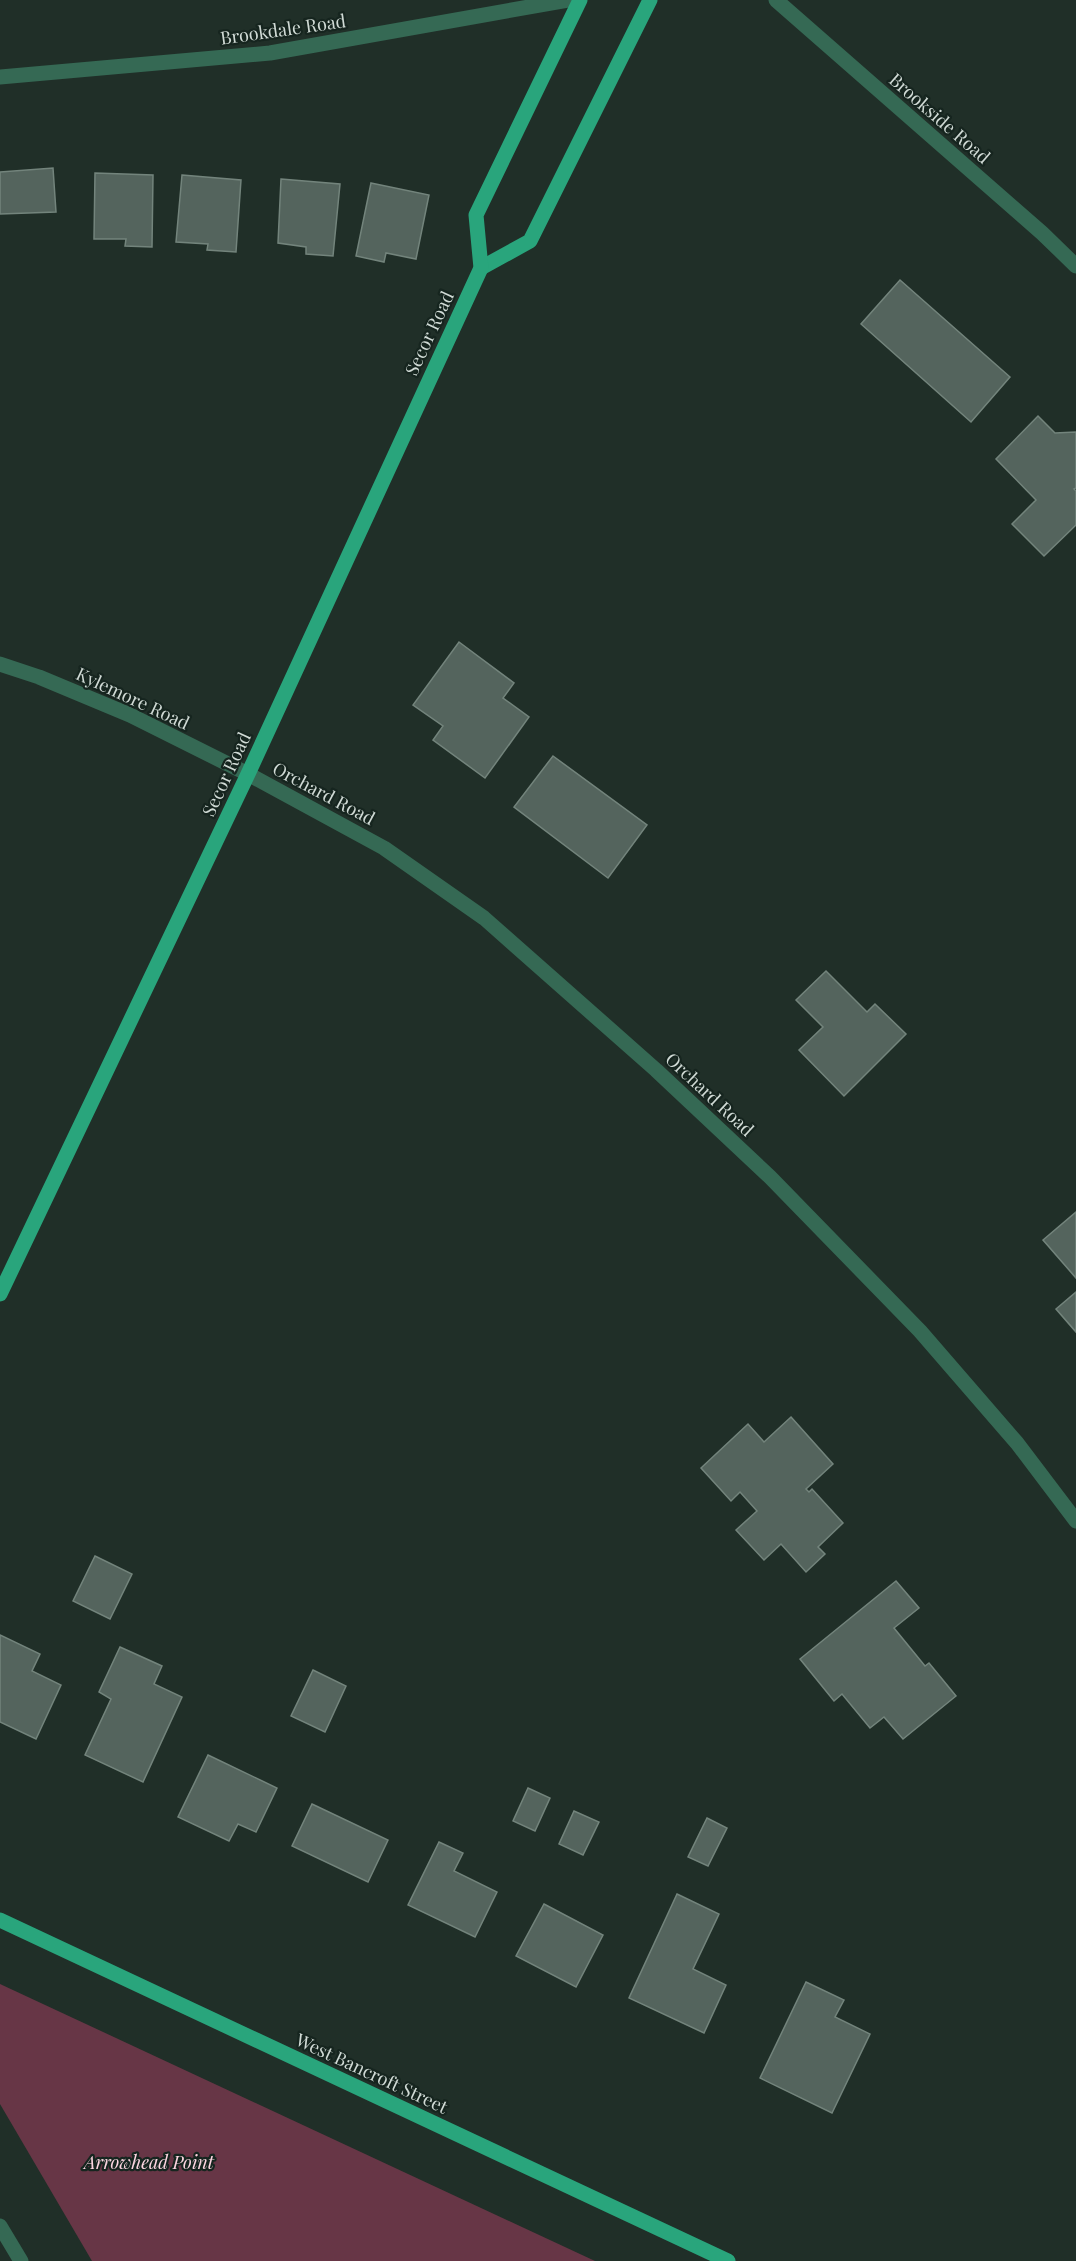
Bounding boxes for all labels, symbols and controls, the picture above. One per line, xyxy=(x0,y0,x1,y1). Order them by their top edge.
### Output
street label: Brookdale Road xyxy=(219,8,348,50)
street label: Brookside Road xyxy=(884,67,996,169)
street label: Secor Road xyxy=(399,286,459,379)
street label: Kylemore Road xyxy=(72,661,194,735)
street label: Secor Road xyxy=(196,727,256,820)
street label: Orchard Road xyxy=(269,756,380,830)
street label: Orchard Road xyxy=(661,1047,760,1142)
street label: West Bancroft Street xyxy=(291,2027,452,2119)
park label: Arrowhead Point xyxy=(82,2150,215,2174)

